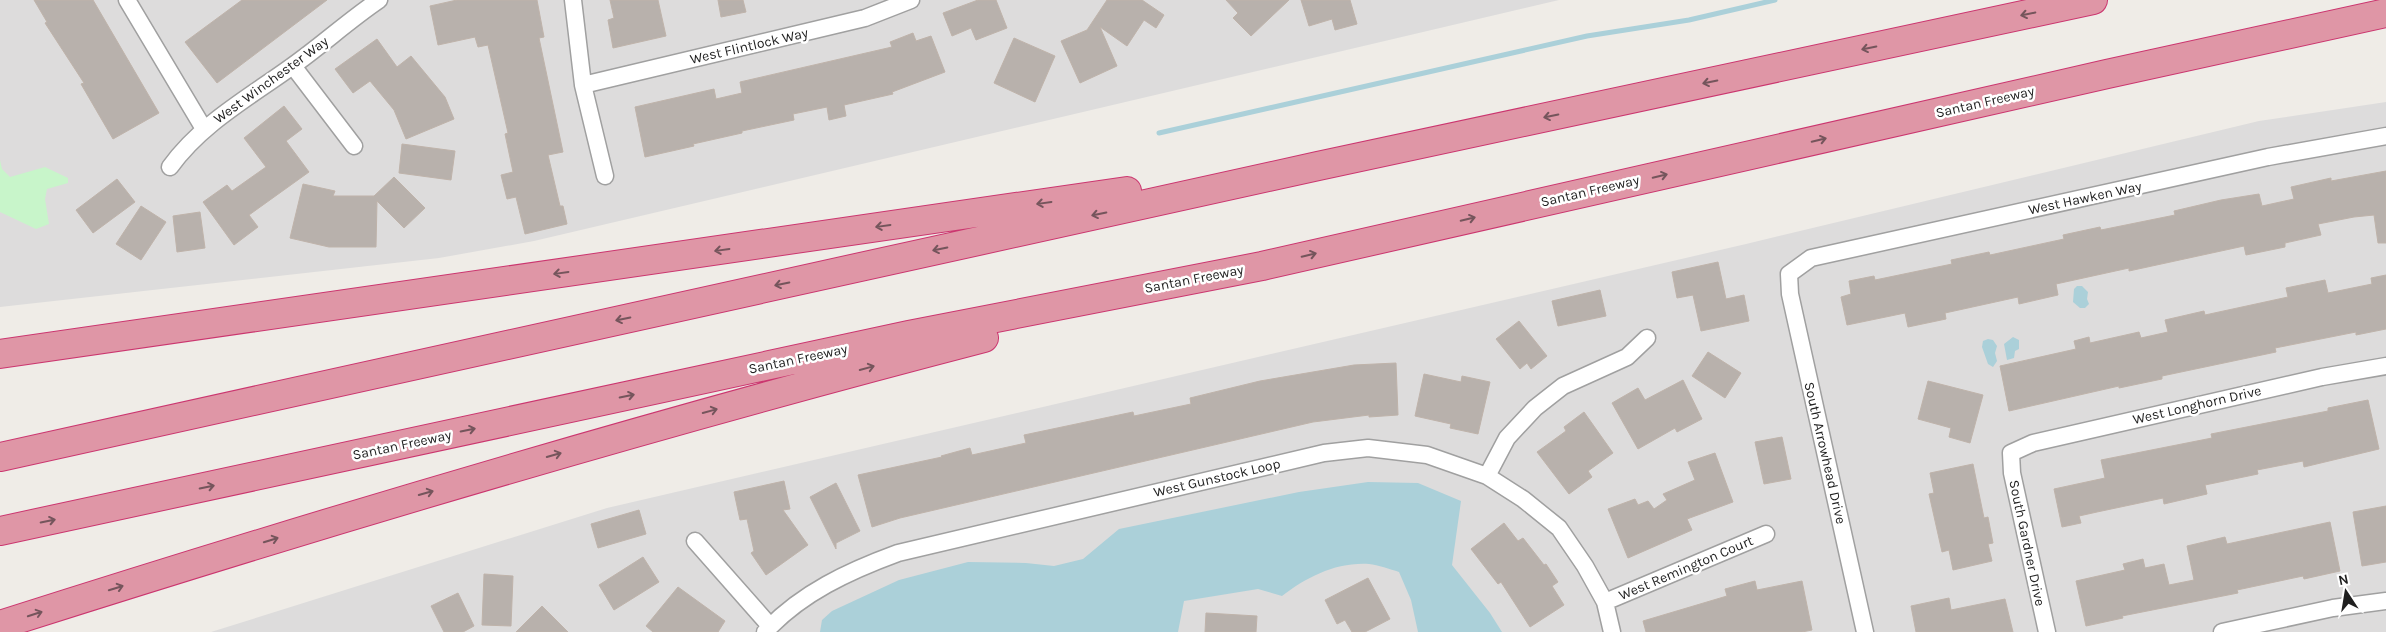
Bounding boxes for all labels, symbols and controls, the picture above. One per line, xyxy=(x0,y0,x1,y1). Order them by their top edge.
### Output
one-way arrow xyxy=(2021,10,2037,19)
street label: West Flintlock Way xyxy=(688,24,810,68)
street label: West Winchester Way xyxy=(210,32,332,127)
one-way arrow xyxy=(1862,44,1878,53)
one-way arrow xyxy=(1703,78,1719,87)
street label: Santan Freeway xyxy=(1934,82,2036,122)
one-way arrow xyxy=(1544,112,1560,121)
one-way arrow xyxy=(1811,135,1827,144)
street label: Santan Freeway xyxy=(1539,171,1641,211)
one-way arrow xyxy=(1652,171,1668,180)
street label: West Hawken Way xyxy=(2027,178,2144,218)
one-way arrow xyxy=(1036,198,1052,208)
one-way arrow xyxy=(1091,210,1107,219)
one-way arrow xyxy=(1459,214,1475,223)
one-way arrow xyxy=(875,222,891,232)
one-way arrow xyxy=(714,245,730,255)
one-way arrow xyxy=(933,245,949,254)
one-way arrow xyxy=(1301,250,1317,259)
street label: Santan Freeway xyxy=(1143,261,1245,297)
one-way arrow xyxy=(554,268,570,278)
one-way arrow xyxy=(774,280,790,289)
one-way arrow xyxy=(615,315,631,324)
street label: Santan Freeway xyxy=(747,340,849,378)
one-way arrow xyxy=(859,363,875,372)
street label: South Arrowhead Drive xyxy=(1800,380,1850,526)
street label: West Longhorn Drive xyxy=(2131,382,2263,428)
one-way arrow xyxy=(618,391,634,400)
one-way arrow xyxy=(702,406,718,416)
one-way arrow xyxy=(460,425,476,434)
street label: Santan Freeway xyxy=(351,426,453,464)
one-way arrow xyxy=(545,450,561,460)
street label: West Gunstock Loop xyxy=(1152,455,1282,501)
street label: South Gardner Drive xyxy=(2005,478,2049,608)
one-way arrow xyxy=(198,481,214,491)
one-way arrow xyxy=(418,487,434,497)
one-way arrow xyxy=(39,516,55,525)
street label: West Remington Court xyxy=(1616,532,1756,604)
one-way arrow xyxy=(262,534,278,544)
north arrow xyxy=(2321,567,2371,617)
text: N xyxy=(2337,570,2350,589)
one-way arrow xyxy=(107,583,123,593)
one-way arrow xyxy=(26,608,42,618)

